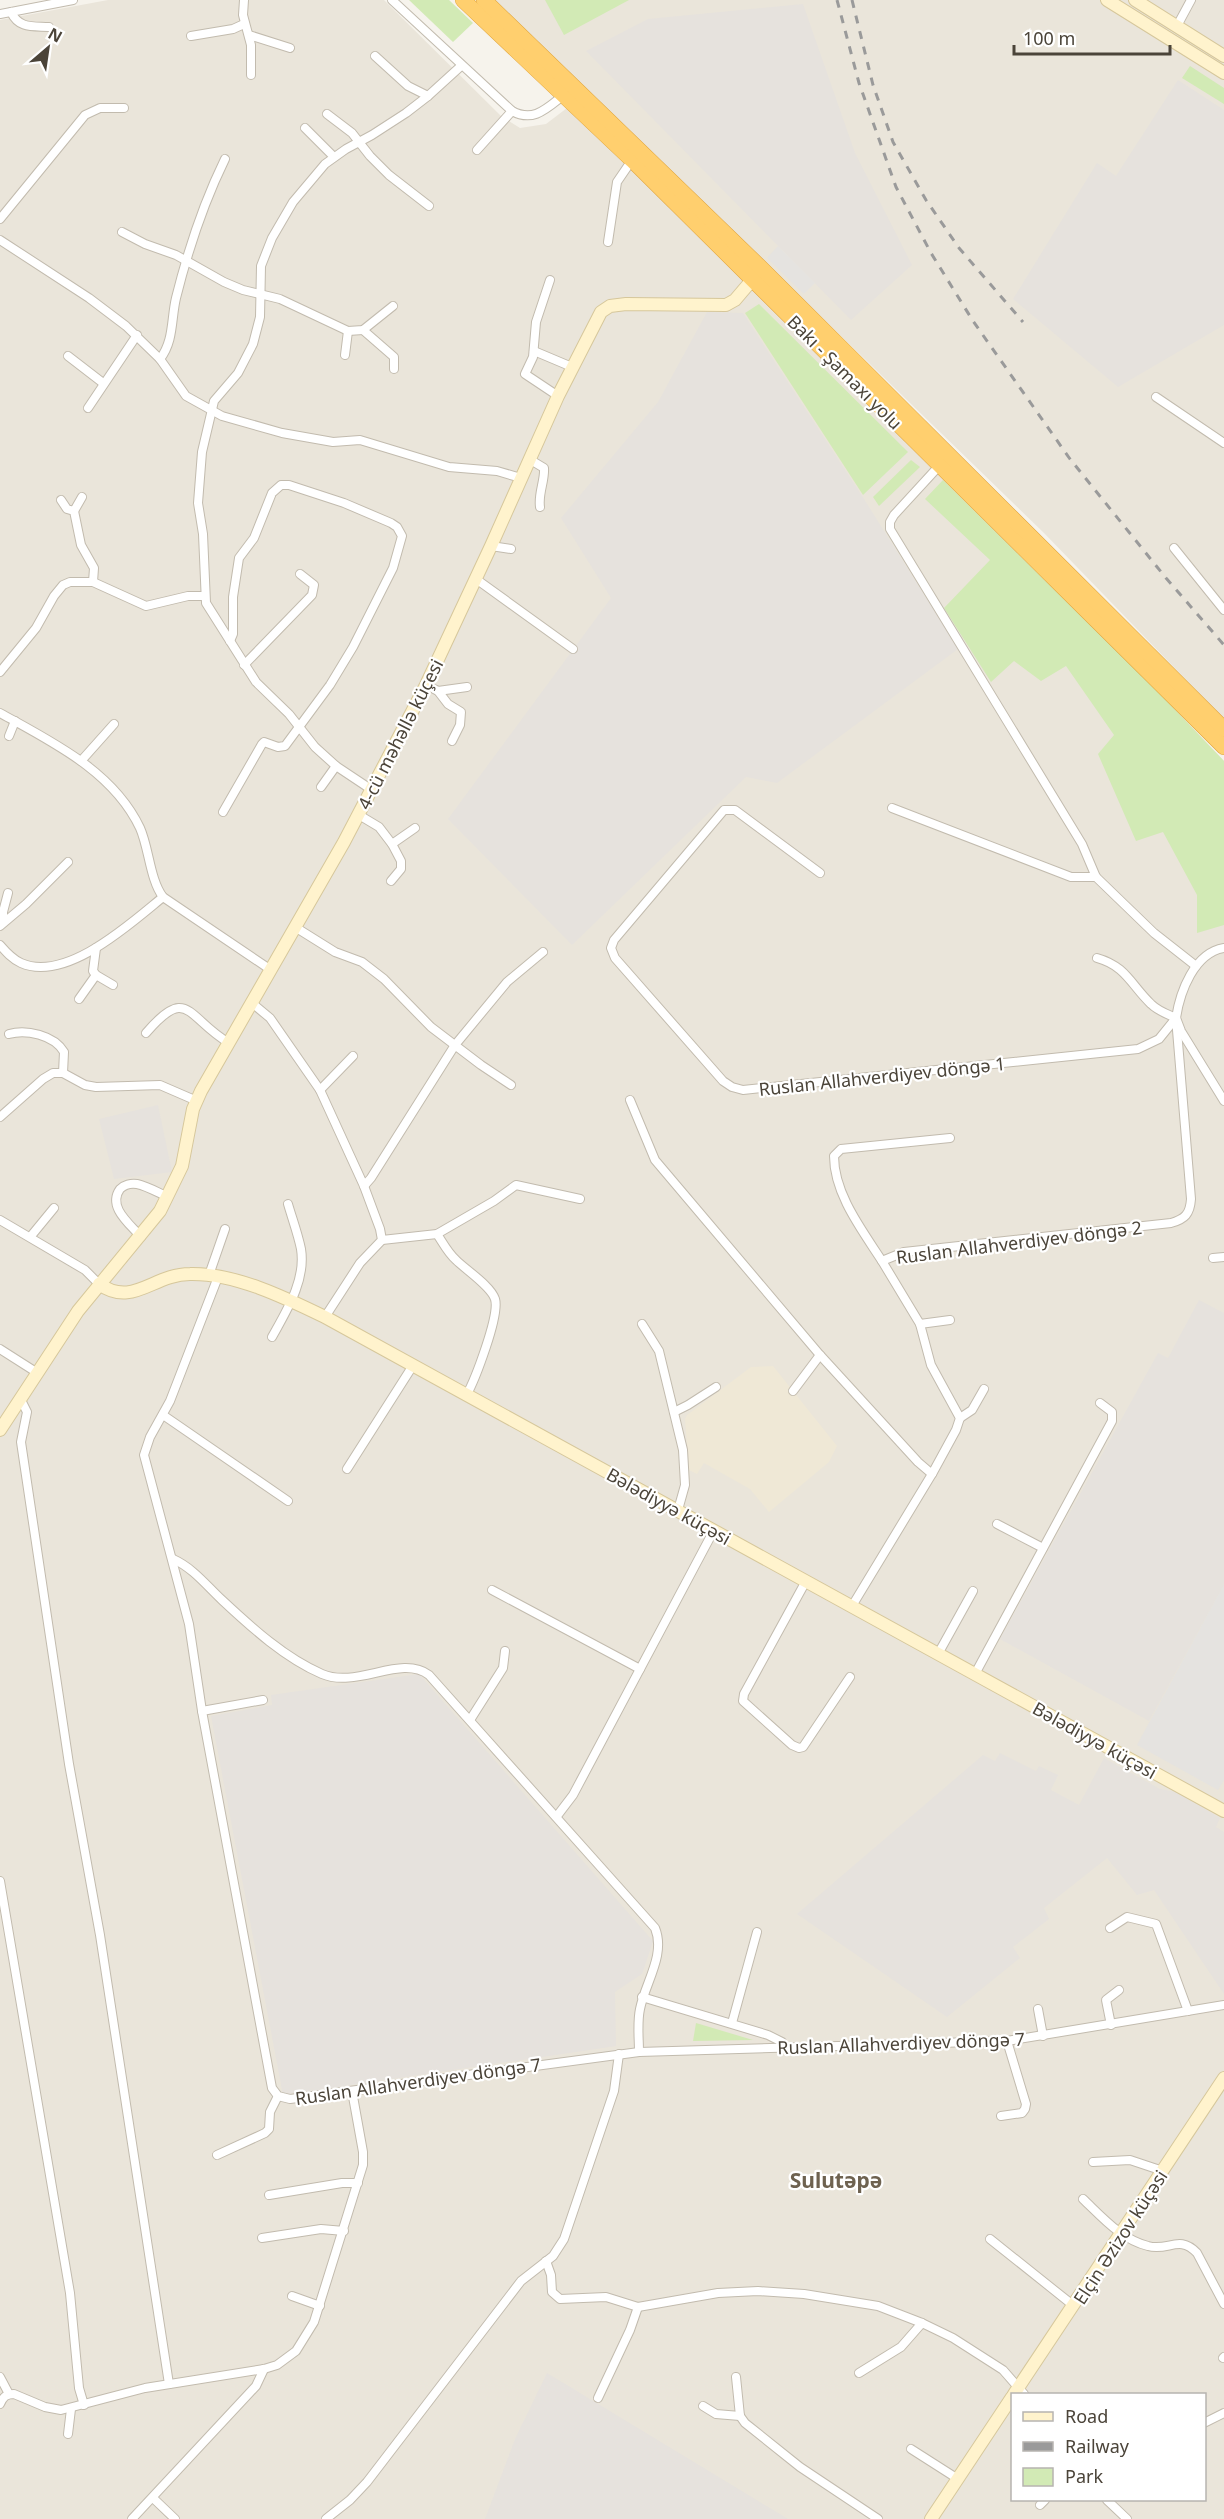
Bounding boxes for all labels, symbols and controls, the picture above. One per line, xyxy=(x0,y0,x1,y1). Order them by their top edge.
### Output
north arrow xyxy=(18,18,78,78)
scale bar xyxy=(1014,18,1170,56)
text: N xyxy=(44,22,66,48)
text: 100 m xyxy=(1023,26,1075,50)
street label: Bakı - Şamaxı yolu xyxy=(782,309,908,435)
street label: 4-cü məhəllə küçesi xyxy=(352,655,448,813)
street label: Ruslan Allahverdiyev döngə 1 xyxy=(758,1051,1006,1101)
street label: Ruslan Allahverdiyev döngə 2 xyxy=(895,1215,1143,1269)
street label: Bələdiyyə küçəsi xyxy=(603,1462,735,1550)
street label: Bələdiyyə küçəsi xyxy=(1029,1696,1161,1784)
street label: Ruslan Allahverdiyev döngə 7 xyxy=(777,2027,1025,2059)
street label: Ruslan Allahverdiyev döngə 7 xyxy=(294,2052,542,2110)
street label: Elçin Əzizov küçəsi xyxy=(1068,2165,1172,2309)
district label: Sulutəpə xyxy=(790,2166,882,2194)
legend xyxy=(1011,2393,1206,2501)
text: Road xyxy=(1065,2404,1108,2428)
text: Railway xyxy=(1065,2434,1130,2458)
text: Park xyxy=(1065,2464,1103,2488)

